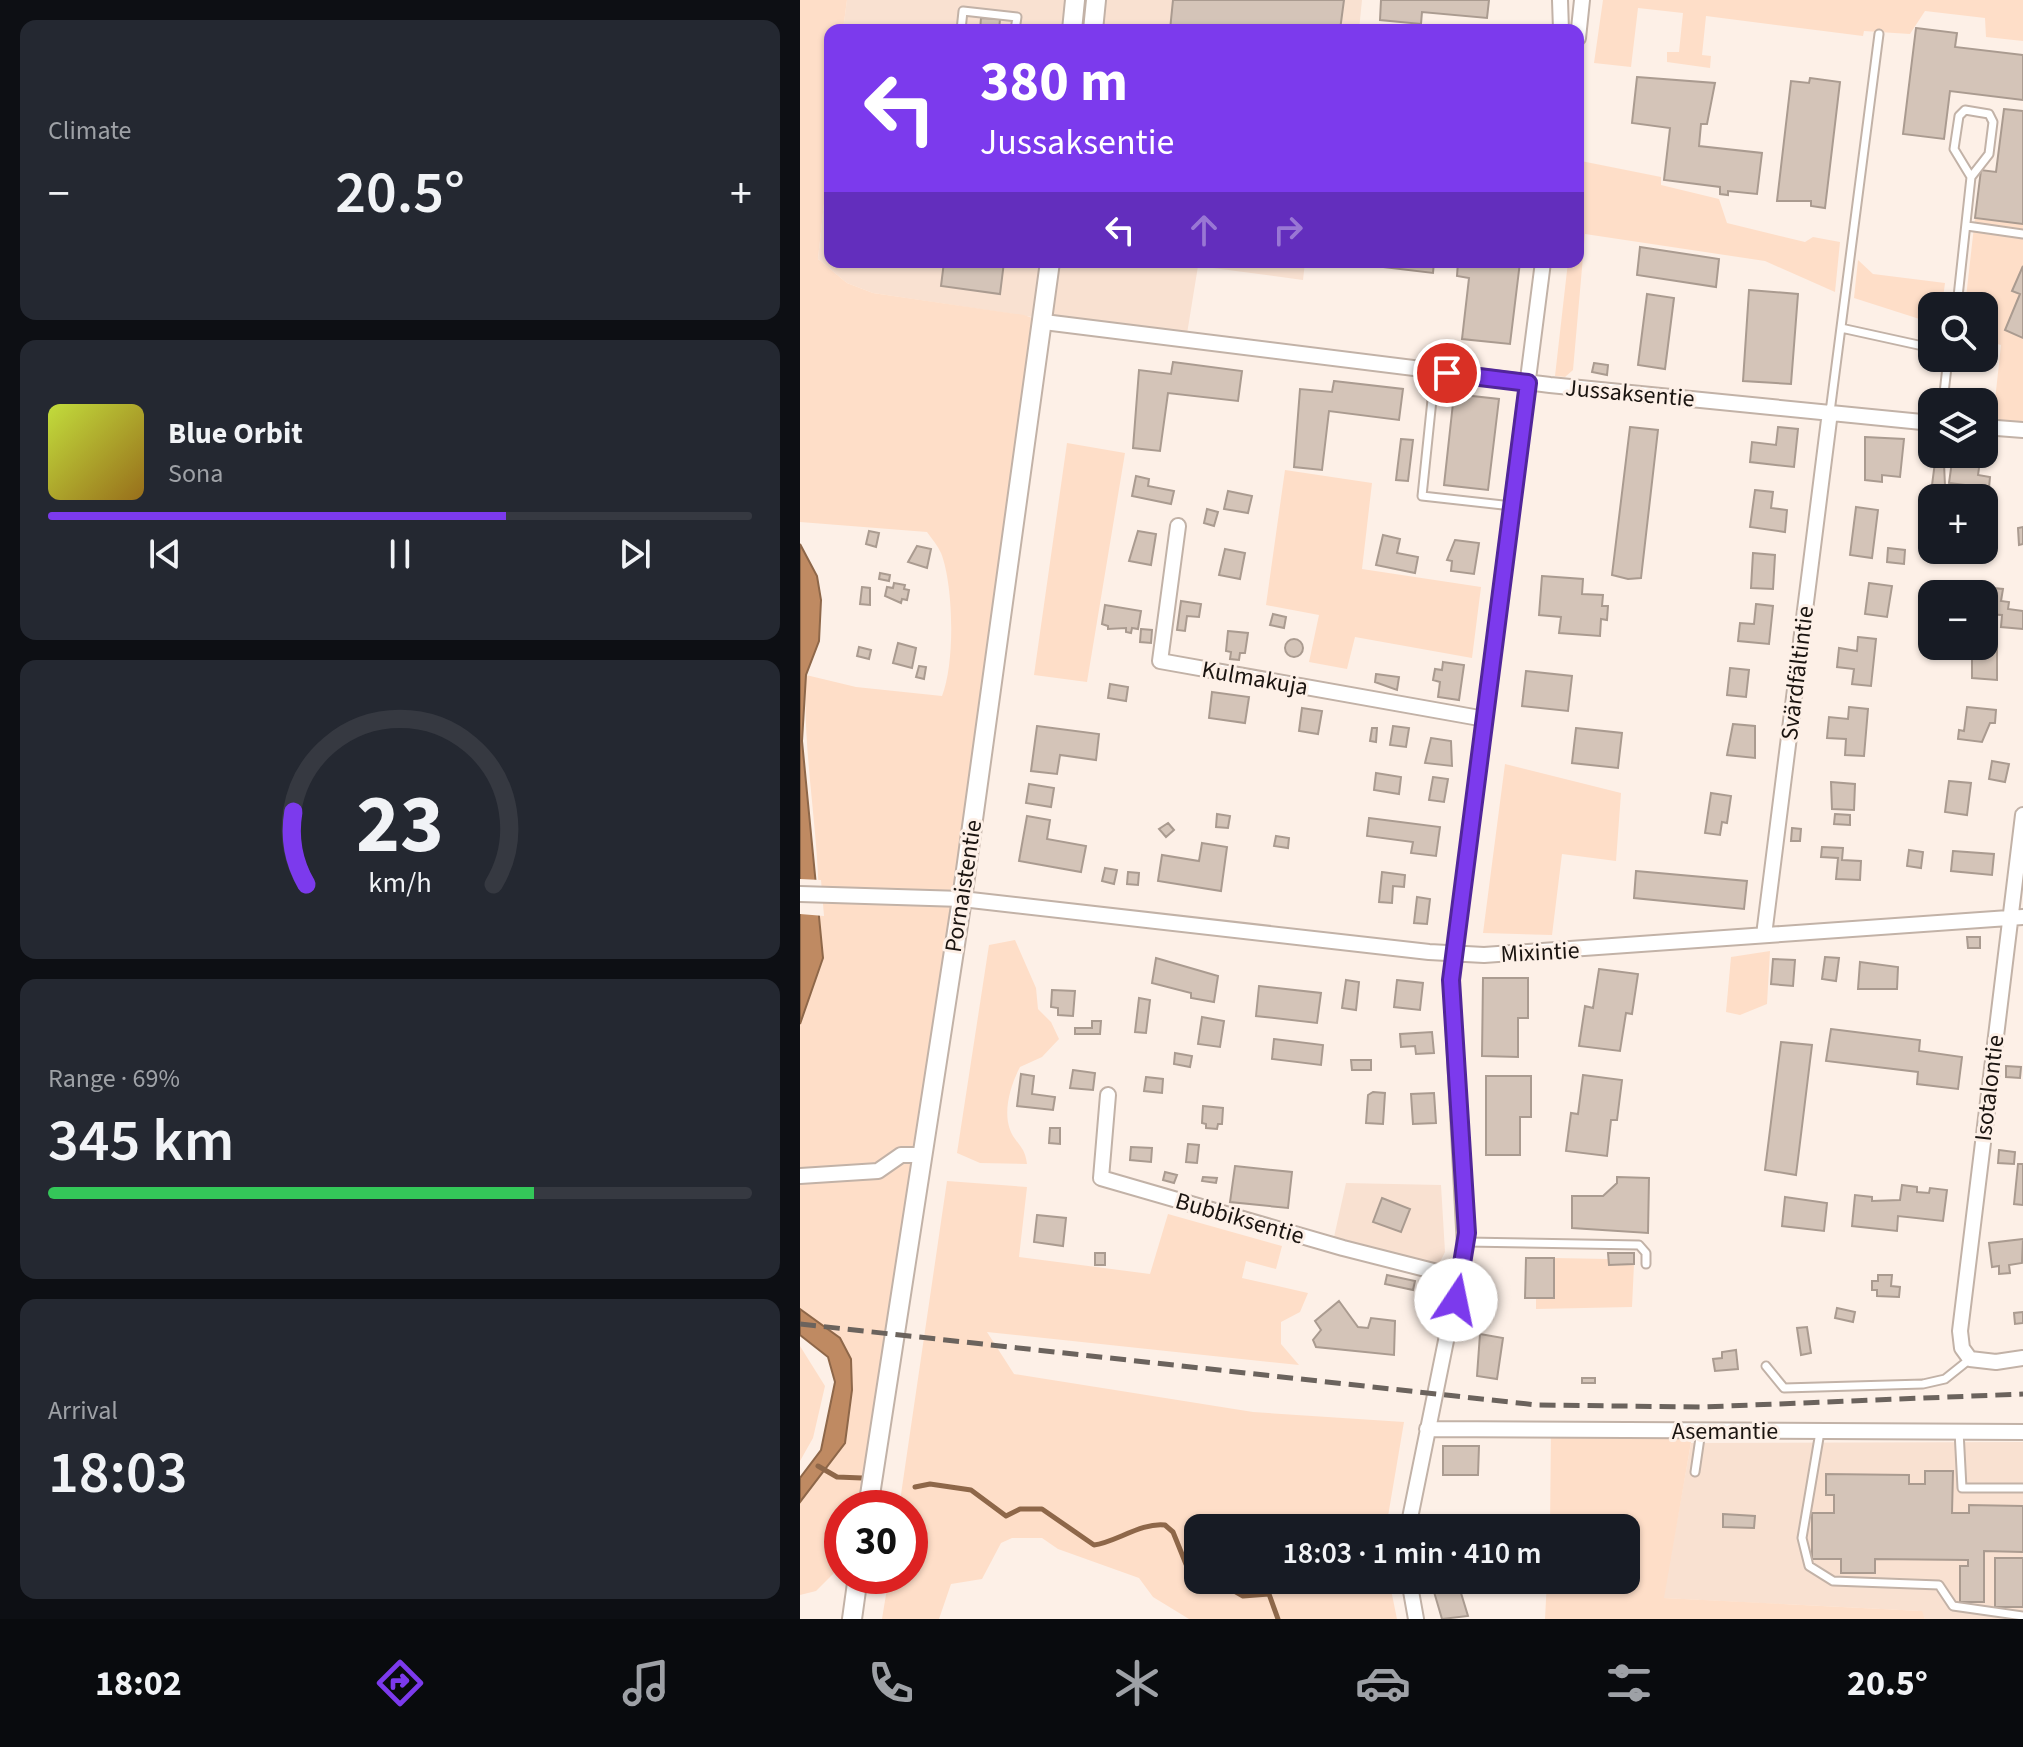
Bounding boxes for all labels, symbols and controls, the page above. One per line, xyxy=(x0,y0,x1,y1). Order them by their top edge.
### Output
text: 380 m xyxy=(980,43,1128,122)
icon: left xyxy=(848,56,952,160)
text: Climate xyxy=(48,112,132,149)
text: Jussaksentie xyxy=(980,117,1174,168)
text: 20.5° xyxy=(335,151,465,236)
text: − xyxy=(48,163,70,226)
text: + xyxy=(730,163,752,226)
icon: left xyxy=(1098,208,1142,252)
icon: ahead xyxy=(1182,208,1226,252)
icon: right xyxy=(1266,208,1310,252)
map controls xyxy=(1918,292,1998,660)
button: search xyxy=(1918,292,1998,372)
pin xyxy=(1413,339,1481,407)
icon: arrive xyxy=(1425,351,1469,395)
street label: Jussaksentie xyxy=(1564,370,1696,417)
button: layers xyxy=(1918,388,1998,468)
text: Blue Orbit xyxy=(168,412,303,455)
text: Sona xyxy=(168,455,223,492)
button: + xyxy=(1918,484,1998,564)
icon: previous xyxy=(143,532,187,576)
icon: pause xyxy=(378,532,422,576)
icon: next xyxy=(613,532,657,576)
button: − xyxy=(1918,580,1998,660)
street label: Svärdfältintie xyxy=(1772,604,1823,742)
street label: Kulmakuja xyxy=(1199,652,1311,705)
text: 23 xyxy=(356,766,444,884)
street label: Pornaistentie xyxy=(936,817,991,955)
text: km/h xyxy=(368,864,432,904)
street label: Mixintie xyxy=(1500,933,1580,972)
street label: Isotalontie xyxy=(1966,1033,2013,1143)
text: Range · 69% xyxy=(48,1060,180,1097)
text: 345 km xyxy=(48,1099,234,1184)
street label: Bubbiksentie xyxy=(1171,1183,1308,1254)
position arrow xyxy=(1414,1258,1498,1342)
text: Arrival xyxy=(48,1392,118,1429)
street label: Asemantie xyxy=(1672,1414,1778,1449)
text: 18:03 xyxy=(48,1431,188,1516)
speed limit sign: 30 xyxy=(824,1490,928,1594)
text: 18:03 · 1 min · 410 m xyxy=(1282,1532,1542,1575)
icon: directions xyxy=(372,1655,428,1711)
icon: music xyxy=(618,1655,674,1711)
icon: phone xyxy=(863,1655,919,1711)
icon: climate xyxy=(1109,1655,1165,1711)
icon: car xyxy=(1355,1655,1411,1711)
icon: filters xyxy=(1601,1655,1657,1711)
text: 18:02 xyxy=(95,1658,182,1709)
text: 20.5° xyxy=(1847,1658,1928,1709)

